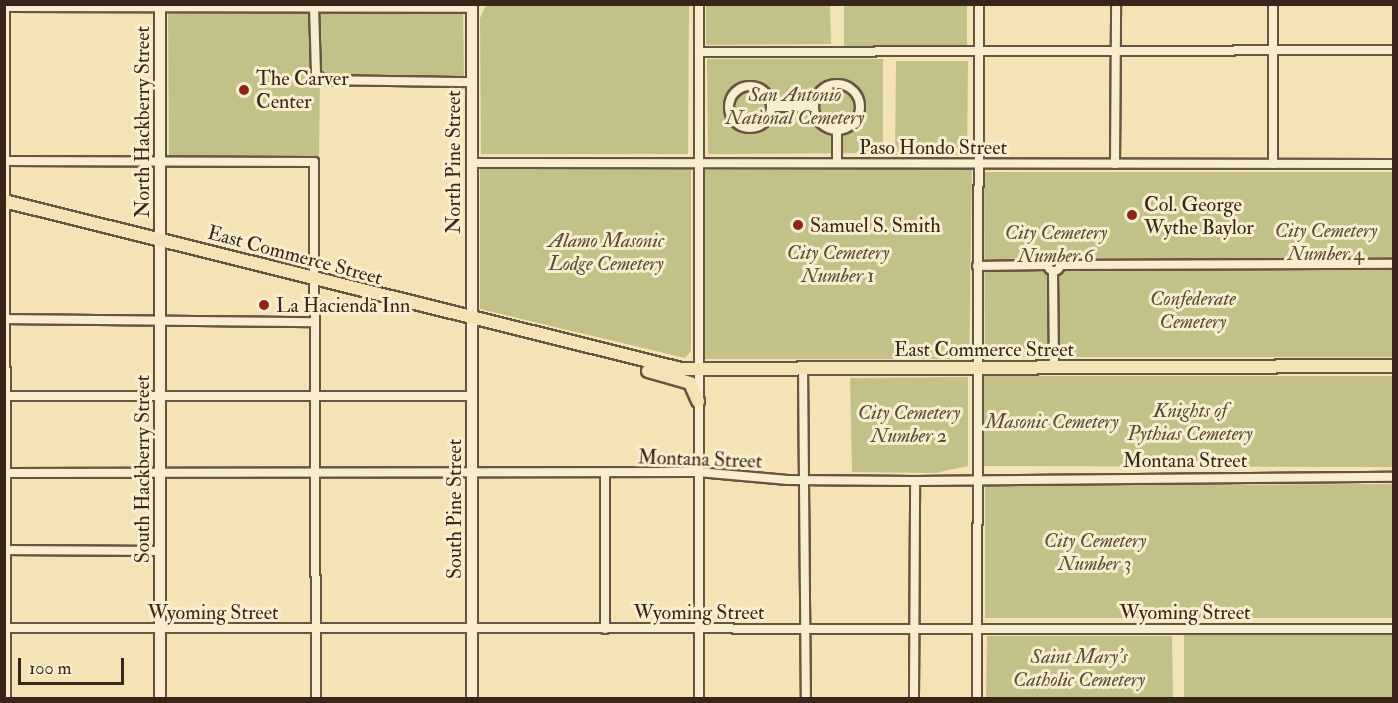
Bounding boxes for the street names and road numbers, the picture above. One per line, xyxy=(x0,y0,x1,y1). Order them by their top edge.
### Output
street label: North Hackberry Street xyxy=(130,26,154,218)
street label: North Pine Street xyxy=(441,90,465,234)
street label: Paso Hondo Street xyxy=(859,135,1007,159)
street label: East Commerce Street xyxy=(205,220,385,290)
street label: East Commerce Street xyxy=(894,337,1074,361)
street label: South Hackberry Street xyxy=(130,375,154,563)
street label: South Pine Street xyxy=(442,439,466,579)
street label: Montana Street xyxy=(637,445,763,473)
street label: Montana Street xyxy=(1123,448,1247,472)
street label: Wyoming Street xyxy=(147,600,279,624)
street label: Wyoming Street xyxy=(633,600,765,624)
street label: Wyoming Street xyxy=(1119,600,1251,624)

